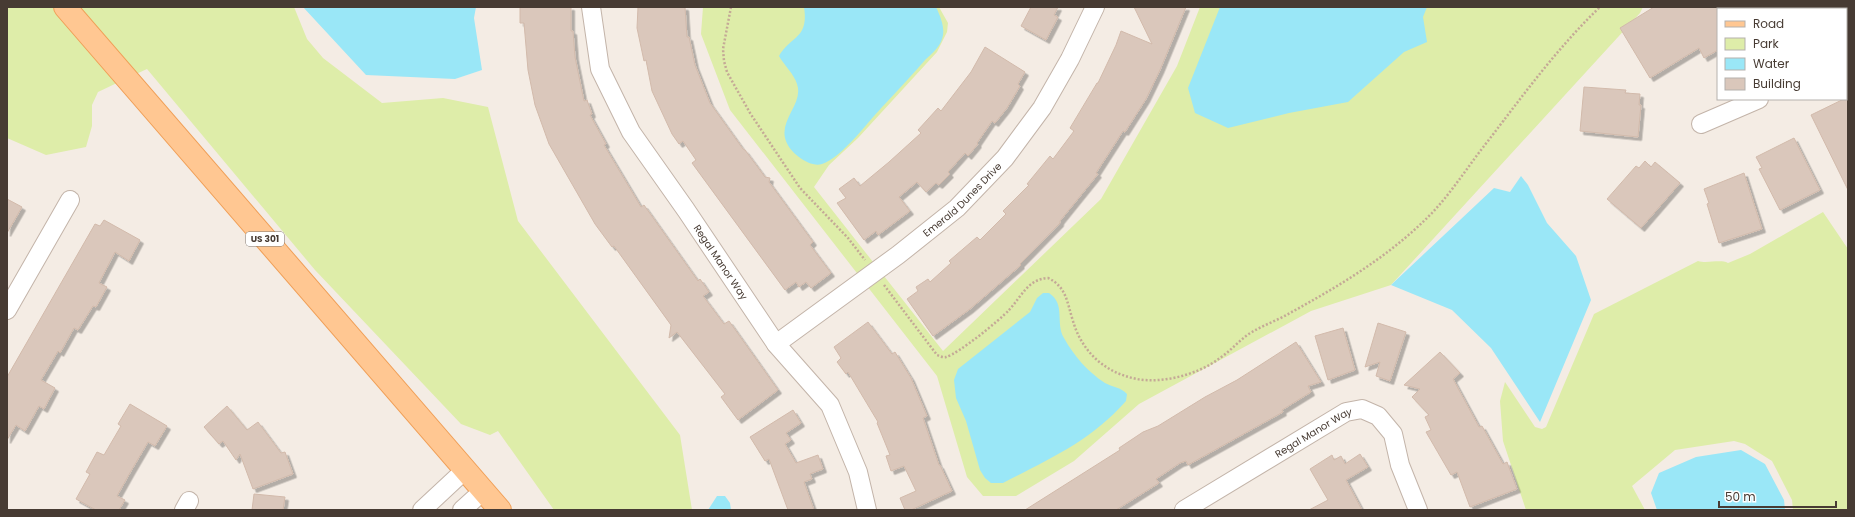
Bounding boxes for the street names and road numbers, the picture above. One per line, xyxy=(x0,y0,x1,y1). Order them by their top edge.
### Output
street label: Emerald Dunes Drive xyxy=(919,159,1005,240)
street label: Regal Manor Way xyxy=(690,221,752,303)
road number: US 301 xyxy=(246,232,284,246)
street label: Regal Manor Way xyxy=(1272,404,1353,461)

